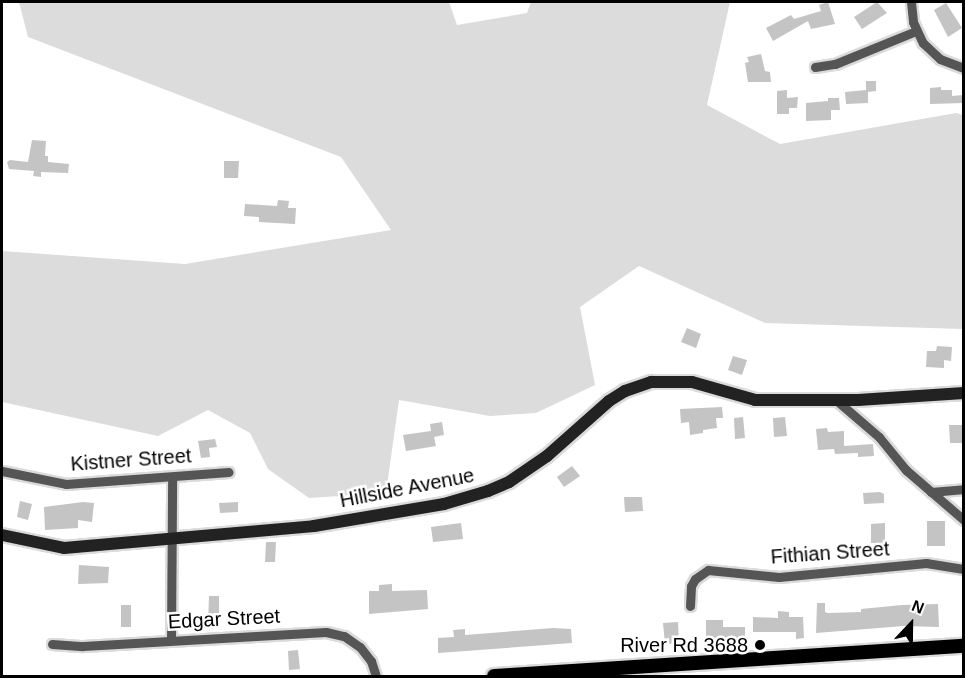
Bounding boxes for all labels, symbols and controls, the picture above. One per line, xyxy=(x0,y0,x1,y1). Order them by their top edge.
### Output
street label: Kistner Street xyxy=(70,444,192,476)
street label: Hillside Avenue xyxy=(337,463,477,513)
street label: Fithian Street xyxy=(770,537,890,569)
north arrow xyxy=(881,594,941,654)
text: N xyxy=(909,597,926,617)
street label: Edgar Street xyxy=(167,604,281,634)
place label: River Rd 3688 xyxy=(620,633,748,657)
marker: River Rd 3688 xyxy=(753,638,767,652)

